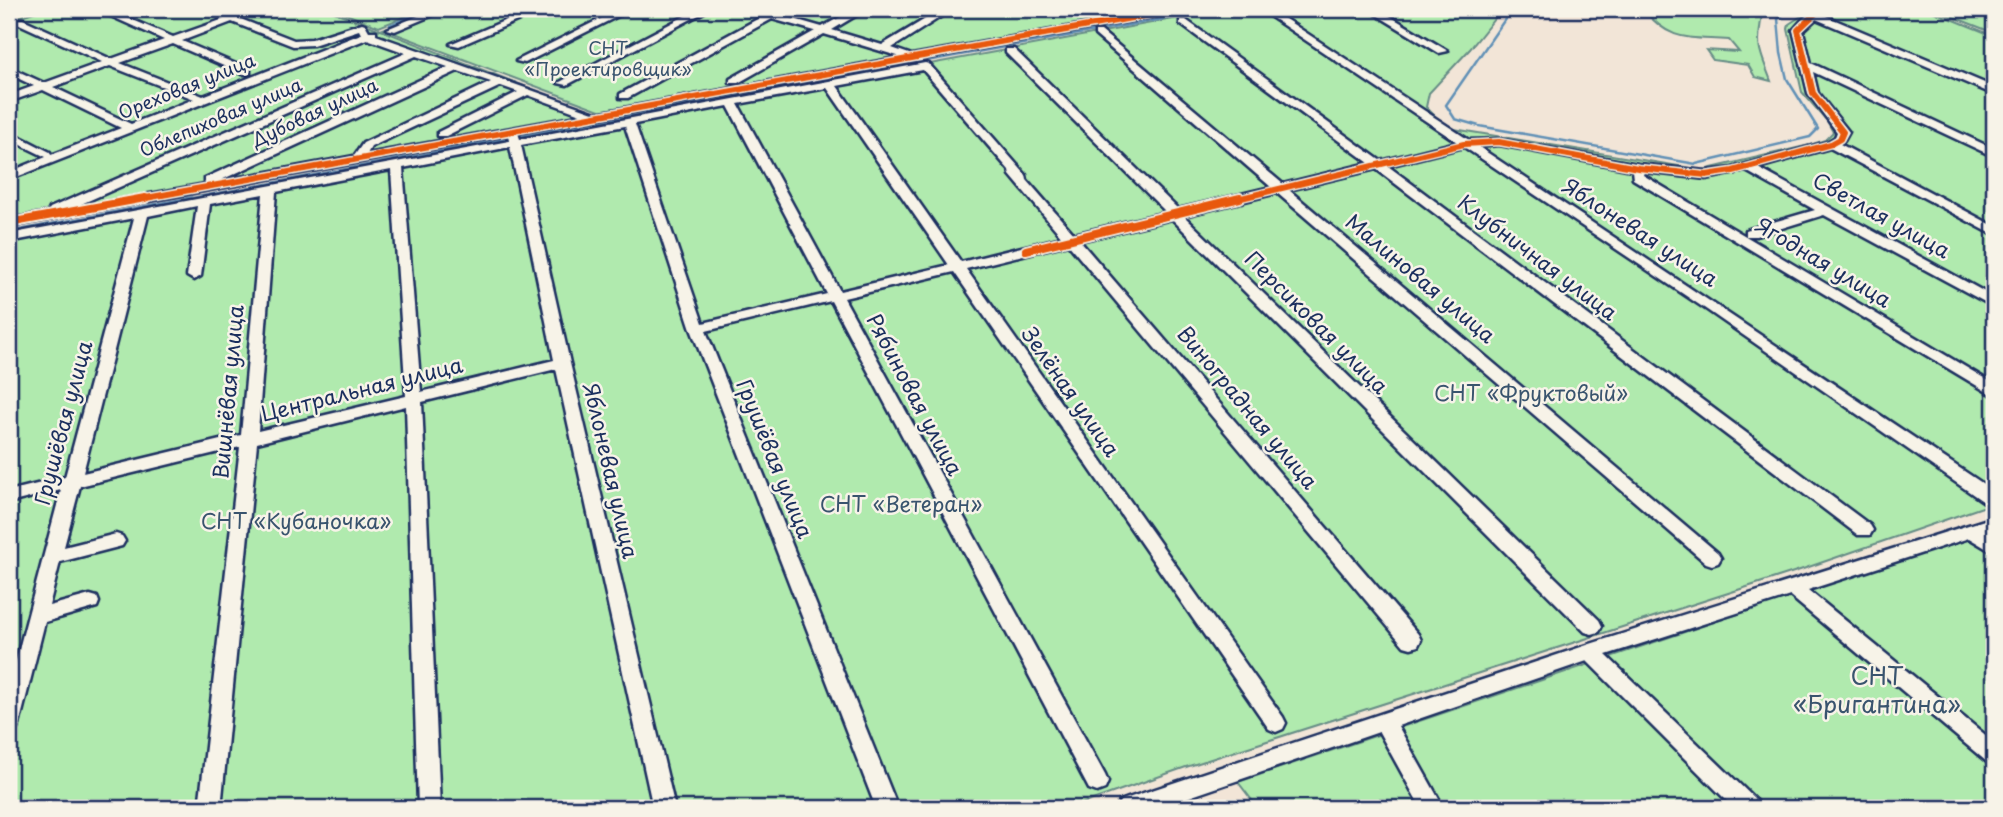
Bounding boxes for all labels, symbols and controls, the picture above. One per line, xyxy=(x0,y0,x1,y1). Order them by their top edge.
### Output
park label: СНТ «Проектировщик» xyxy=(525,34,691,82)
street label: Ореховая улица xyxy=(114,46,260,125)
street label: Облепиховая улица xyxy=(135,70,306,163)
street label: Дубовая улица xyxy=(246,70,382,153)
street label: Светлая улица xyxy=(1807,163,1957,266)
street label: Яблоневая улица xyxy=(1557,169,1726,294)
street label: Клубничная улица xyxy=(1451,186,1626,328)
street label: Малиновая улица xyxy=(1339,205,1504,350)
street label: Ягодная улица xyxy=(1750,208,1899,315)
street label: Персиковая улица xyxy=(1238,243,1397,401)
street label: Вишнёвая улица xyxy=(203,303,251,480)
street label: Рябиновая улица xyxy=(860,307,972,481)
street label: Виноградная улица xyxy=(1171,318,1327,496)
street label: Зелёная улица xyxy=(1015,319,1129,463)
street label: Грушёвая улица xyxy=(25,336,100,508)
street label: Центральная улица xyxy=(257,347,467,429)
street label: Грушёвая улица xyxy=(729,374,823,543)
park label: СНТ «Фруктовый» xyxy=(1434,376,1628,408)
street label: Яблоневая улица xyxy=(576,380,648,562)
park label: СНТ «Ветеран» xyxy=(820,487,982,519)
park label: СНТ «Кубаночка» xyxy=(201,504,391,536)
park label: СНТ «Бригантина» xyxy=(1793,657,1961,721)

